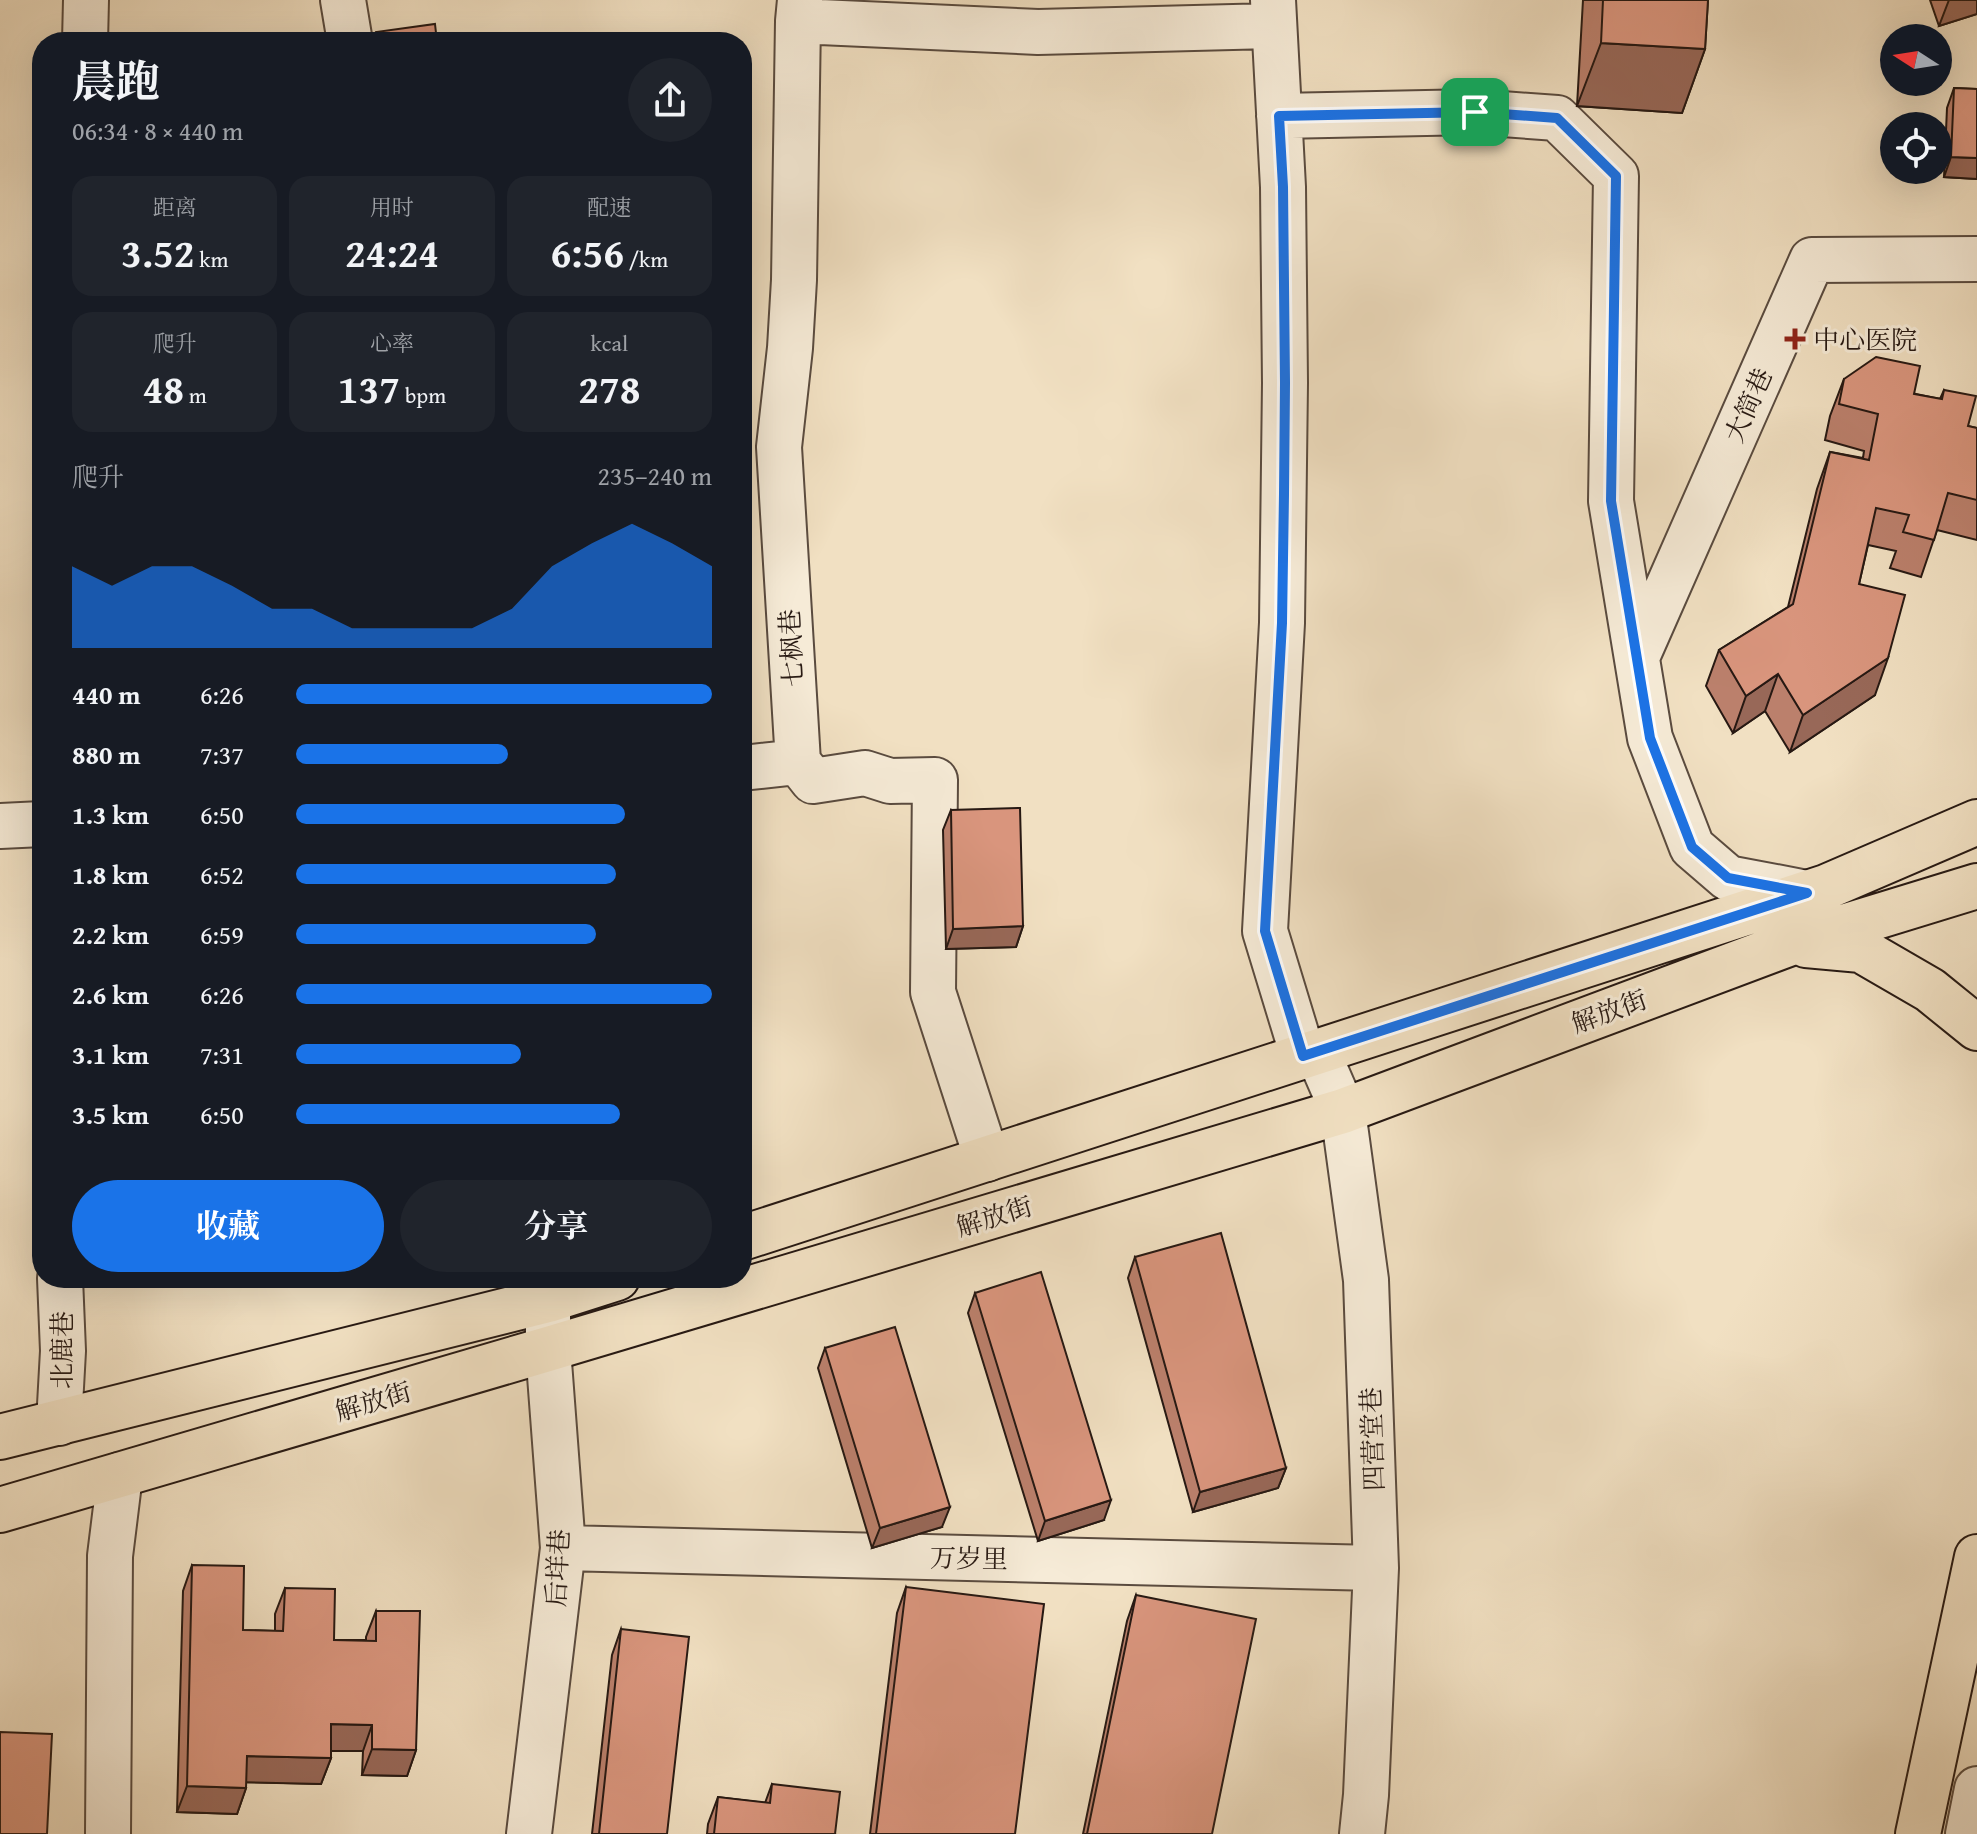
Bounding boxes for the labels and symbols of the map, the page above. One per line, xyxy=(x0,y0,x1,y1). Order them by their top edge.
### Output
north arrow xyxy=(1880,24,1952,96)
pin xyxy=(1441,78,1509,146)
place label: 中心医院 xyxy=(1813,320,1917,359)
marker: 中心医院 xyxy=(1784,328,1806,350)
street label: 大简巷 xyxy=(1714,361,1782,449)
street label: 七枫巷 xyxy=(769,608,813,688)
street label: 解放街 xyxy=(1566,979,1652,1043)
street label: 解放街 xyxy=(951,1186,1037,1246)
street label: 北鹿巷 xyxy=(42,1311,81,1389)
street label: 解放街 xyxy=(330,1372,416,1430)
street label: 四营堂巷 xyxy=(1351,1386,1393,1492)
street label: 后垟巷 xyxy=(535,1528,579,1608)
street label: 万岁里 xyxy=(930,1538,1008,1578)

